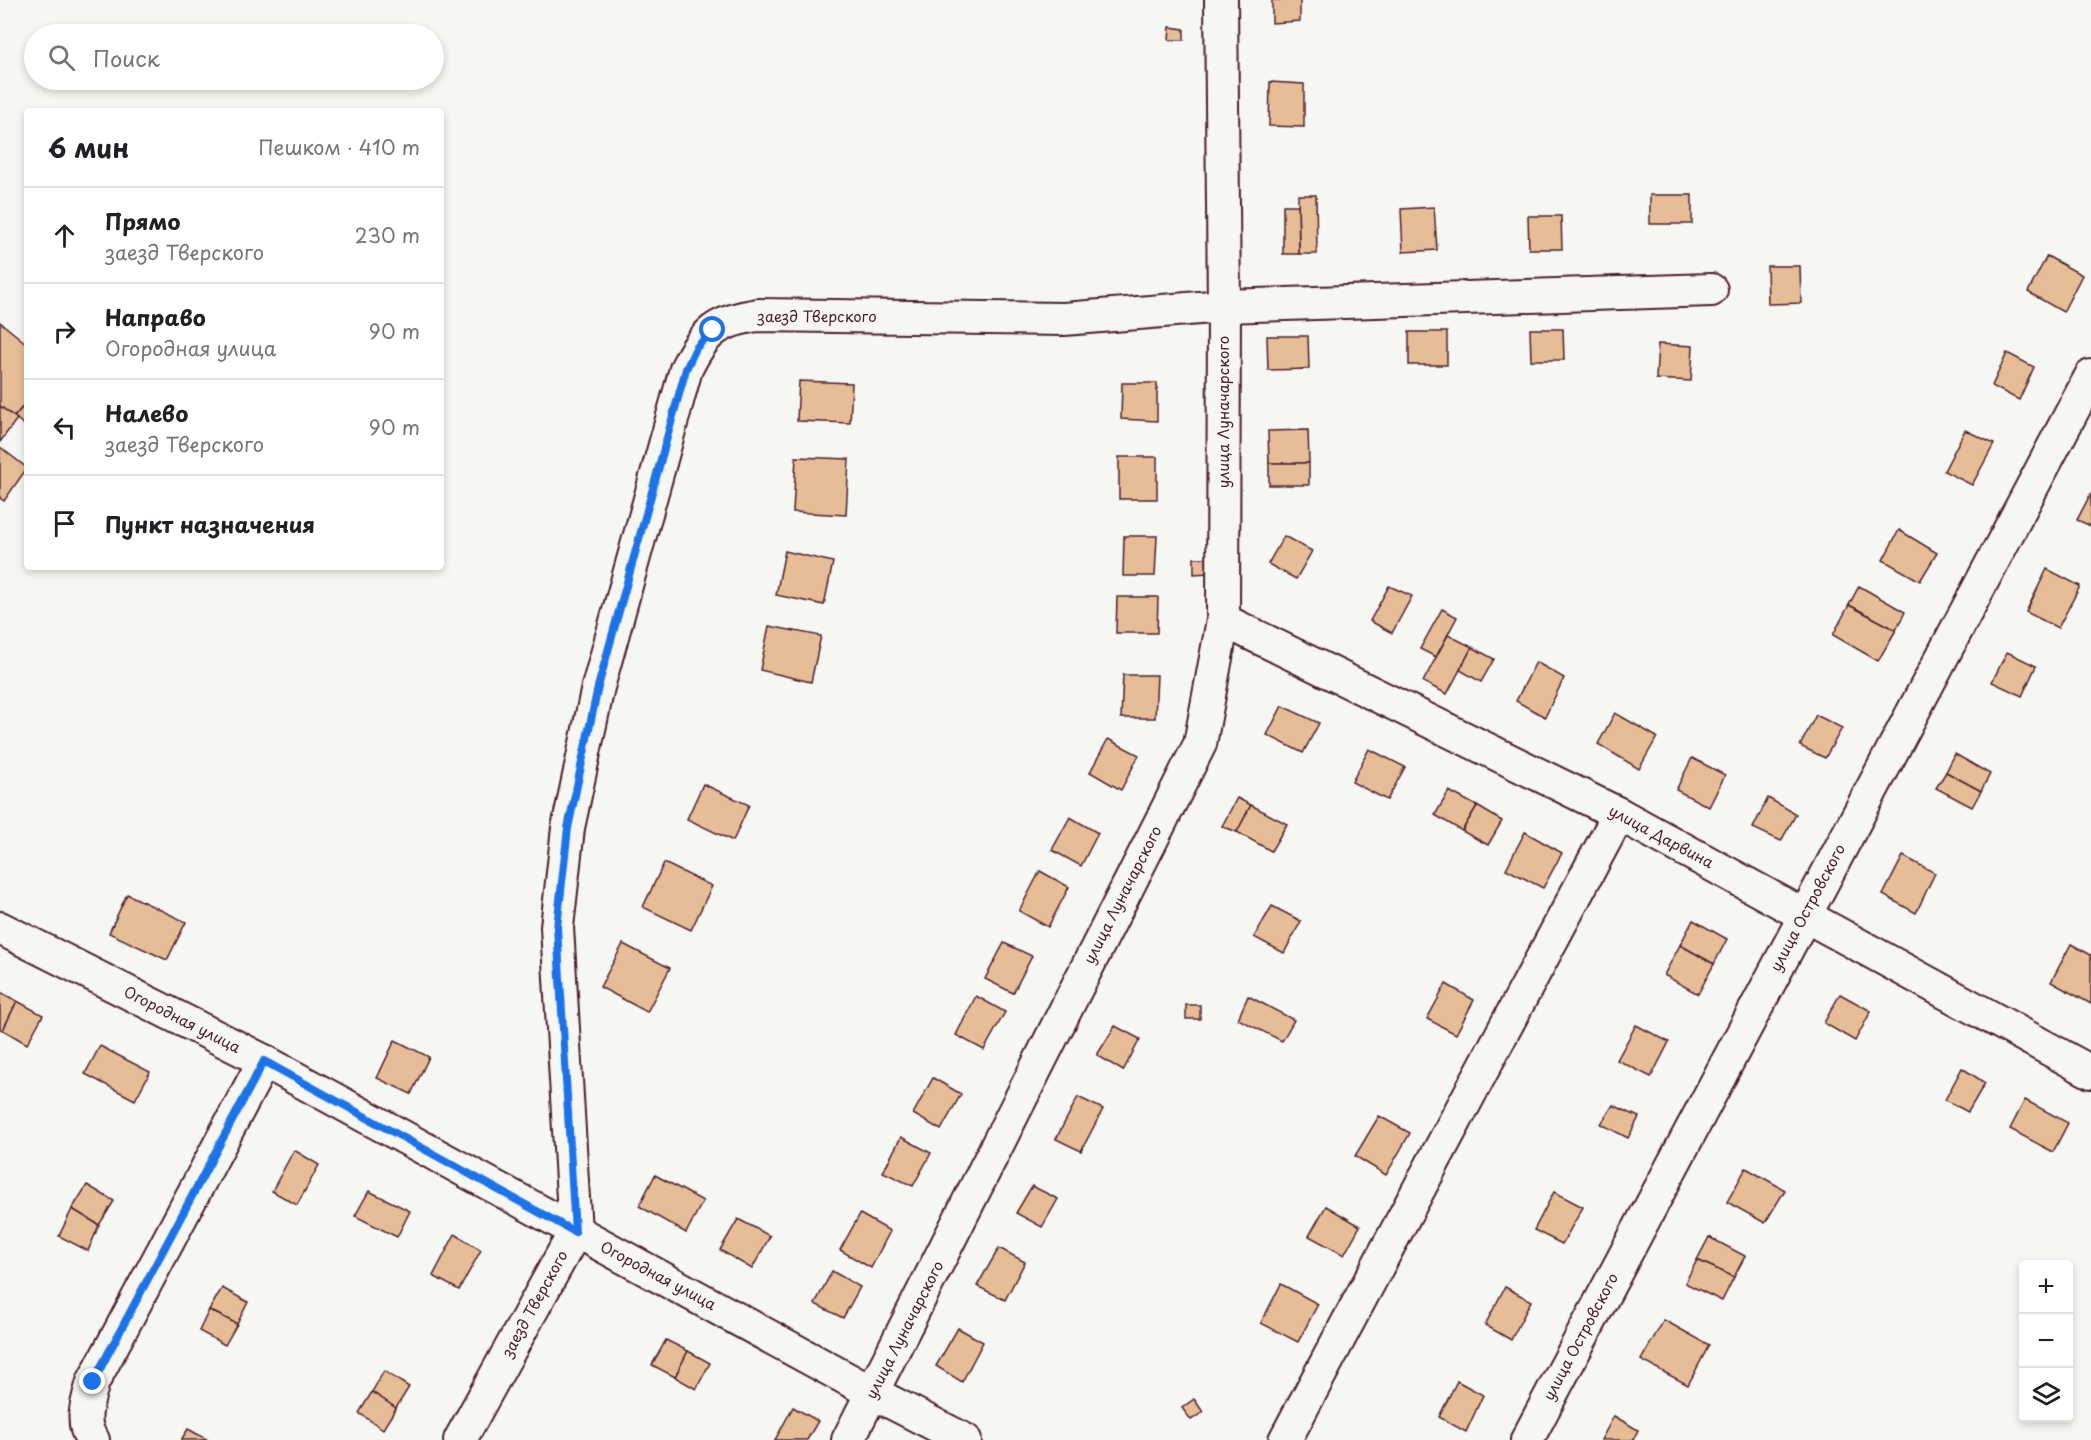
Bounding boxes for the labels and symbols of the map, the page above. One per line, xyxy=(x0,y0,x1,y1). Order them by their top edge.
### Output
street label: заезд Тверского xyxy=(756,304,877,327)
route start xyxy=(699,316,725,342)
street label: улица Луначарского xyxy=(1211,336,1234,488)
street label: улица Дарвина xyxy=(1605,798,1719,873)
street label: улица Луначарского xyxy=(1077,821,1167,967)
street label: улица Островского xyxy=(1763,839,1850,975)
street label: Огородная улица xyxy=(120,979,246,1058)
street label: Огородная улица xyxy=(597,1234,721,1315)
street label: заезд Тверского xyxy=(494,1246,573,1362)
street label: улица Луначарского xyxy=(859,1256,949,1402)
street label: улица Островского xyxy=(1536,1268,1623,1404)
route end xyxy=(79,1368,105,1394)

